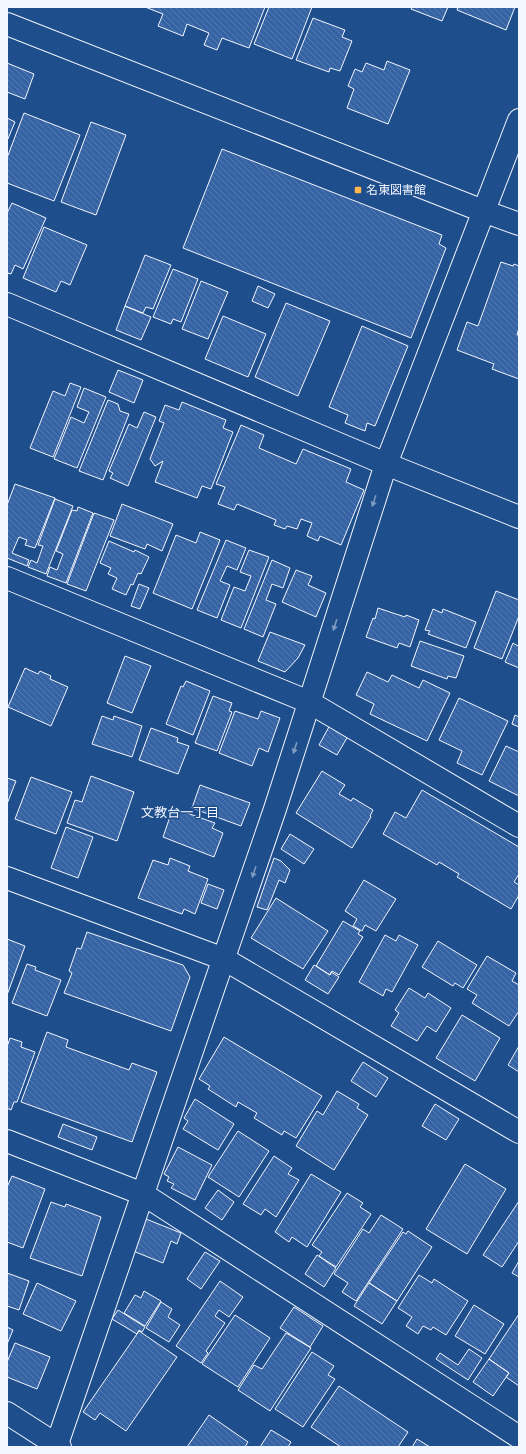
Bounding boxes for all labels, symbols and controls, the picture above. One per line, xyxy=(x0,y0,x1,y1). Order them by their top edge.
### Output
place label: 名東図書館 xyxy=(366,183,426,197)
marker: 名東図書館 xyxy=(353,185,363,195)
one-way arrow xyxy=(371,495,377,507)
one-way arrow xyxy=(331,619,337,631)
one-way arrow xyxy=(292,743,298,755)
district label: 文教台一丁目 xyxy=(141,805,219,820)
one-way arrow xyxy=(250,866,256,878)

